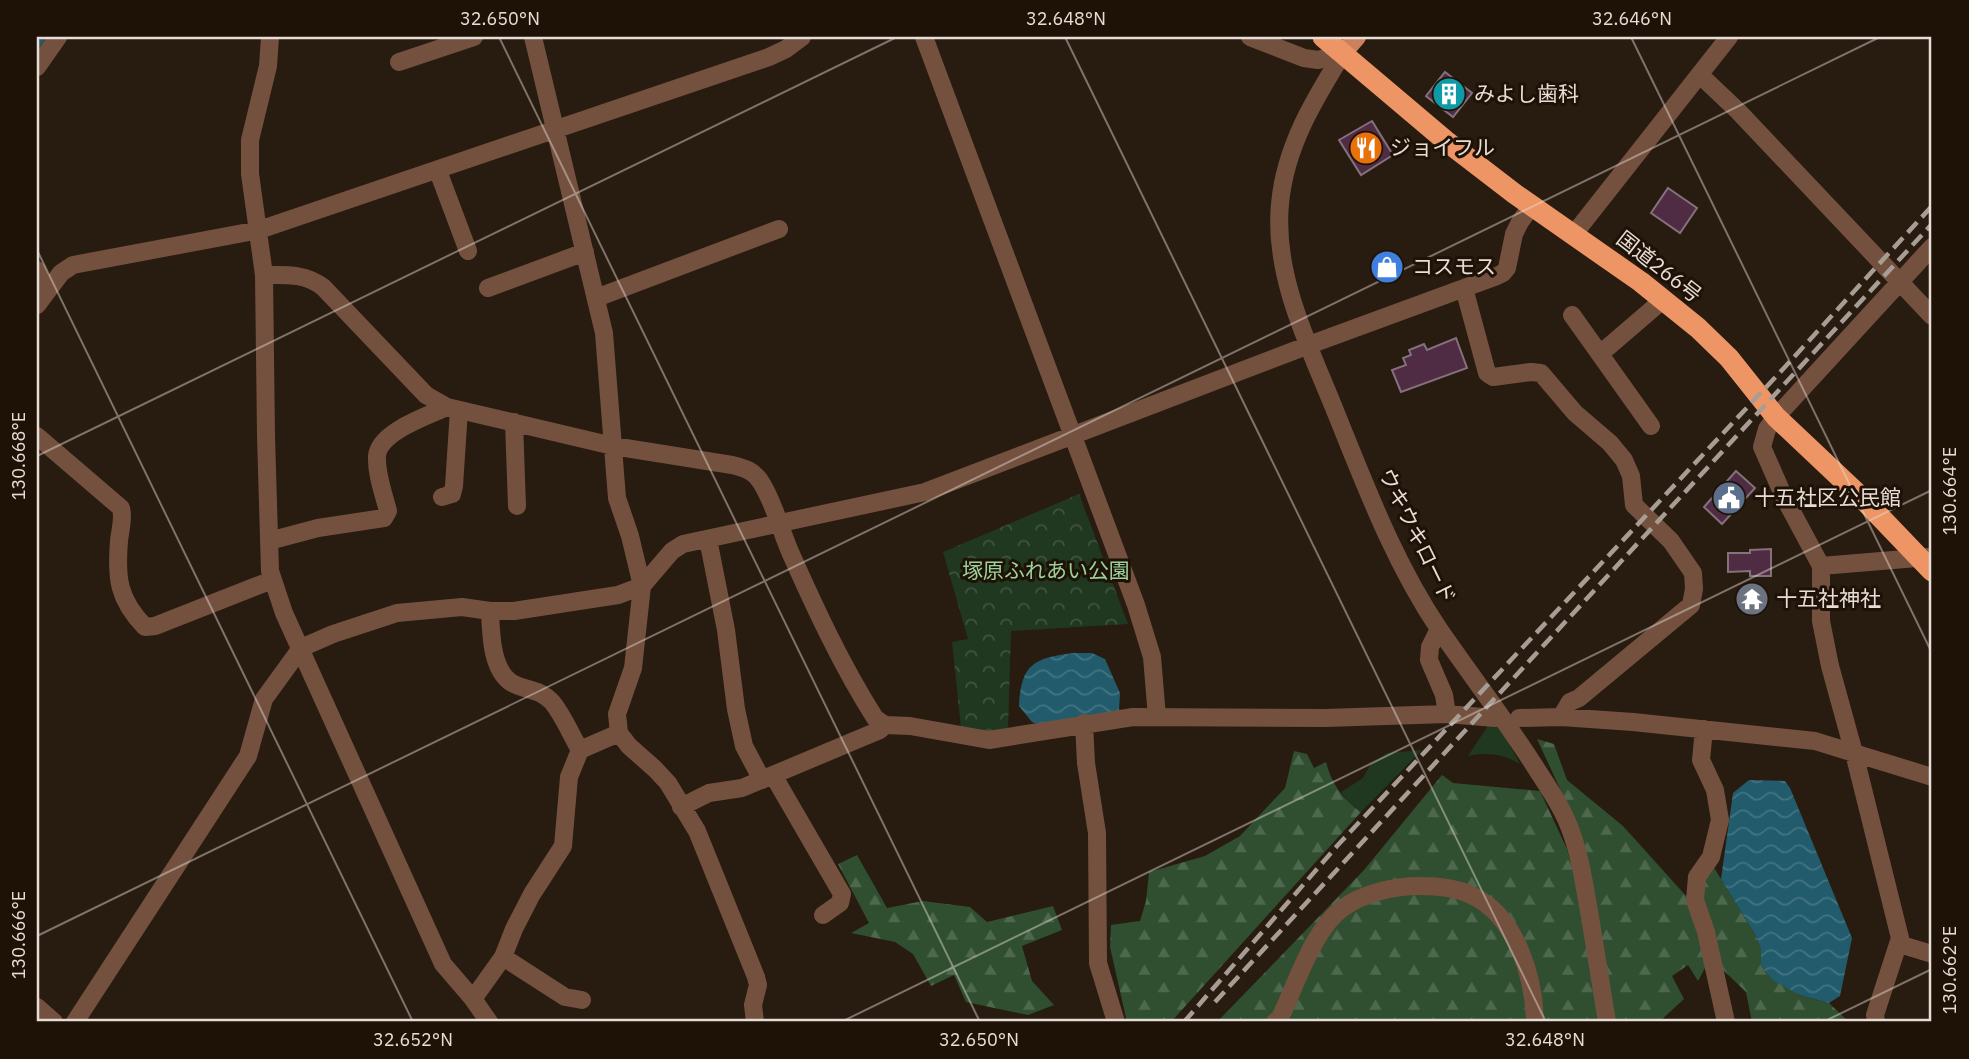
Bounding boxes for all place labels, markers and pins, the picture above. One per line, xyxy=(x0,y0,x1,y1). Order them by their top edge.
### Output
building icon: みよし歯科 xyxy=(1430,75,1468,113)
place label: みよし歯科 xyxy=(1474,79,1579,107)
restaurant icon: ジョイフル xyxy=(1347,129,1385,167)
place label: ジョイフル xyxy=(1390,133,1495,161)
shop icon: コスモス xyxy=(1368,248,1406,286)
place label: コスモス xyxy=(1412,252,1496,280)
public building icon: 十五社区公民館 xyxy=(1710,479,1748,517)
place label: 十五社区公民館 xyxy=(1754,483,1901,511)
temple icon: 十五社神社 xyxy=(1733,580,1771,618)
place label: 十五社神社 xyxy=(1776,584,1881,612)

